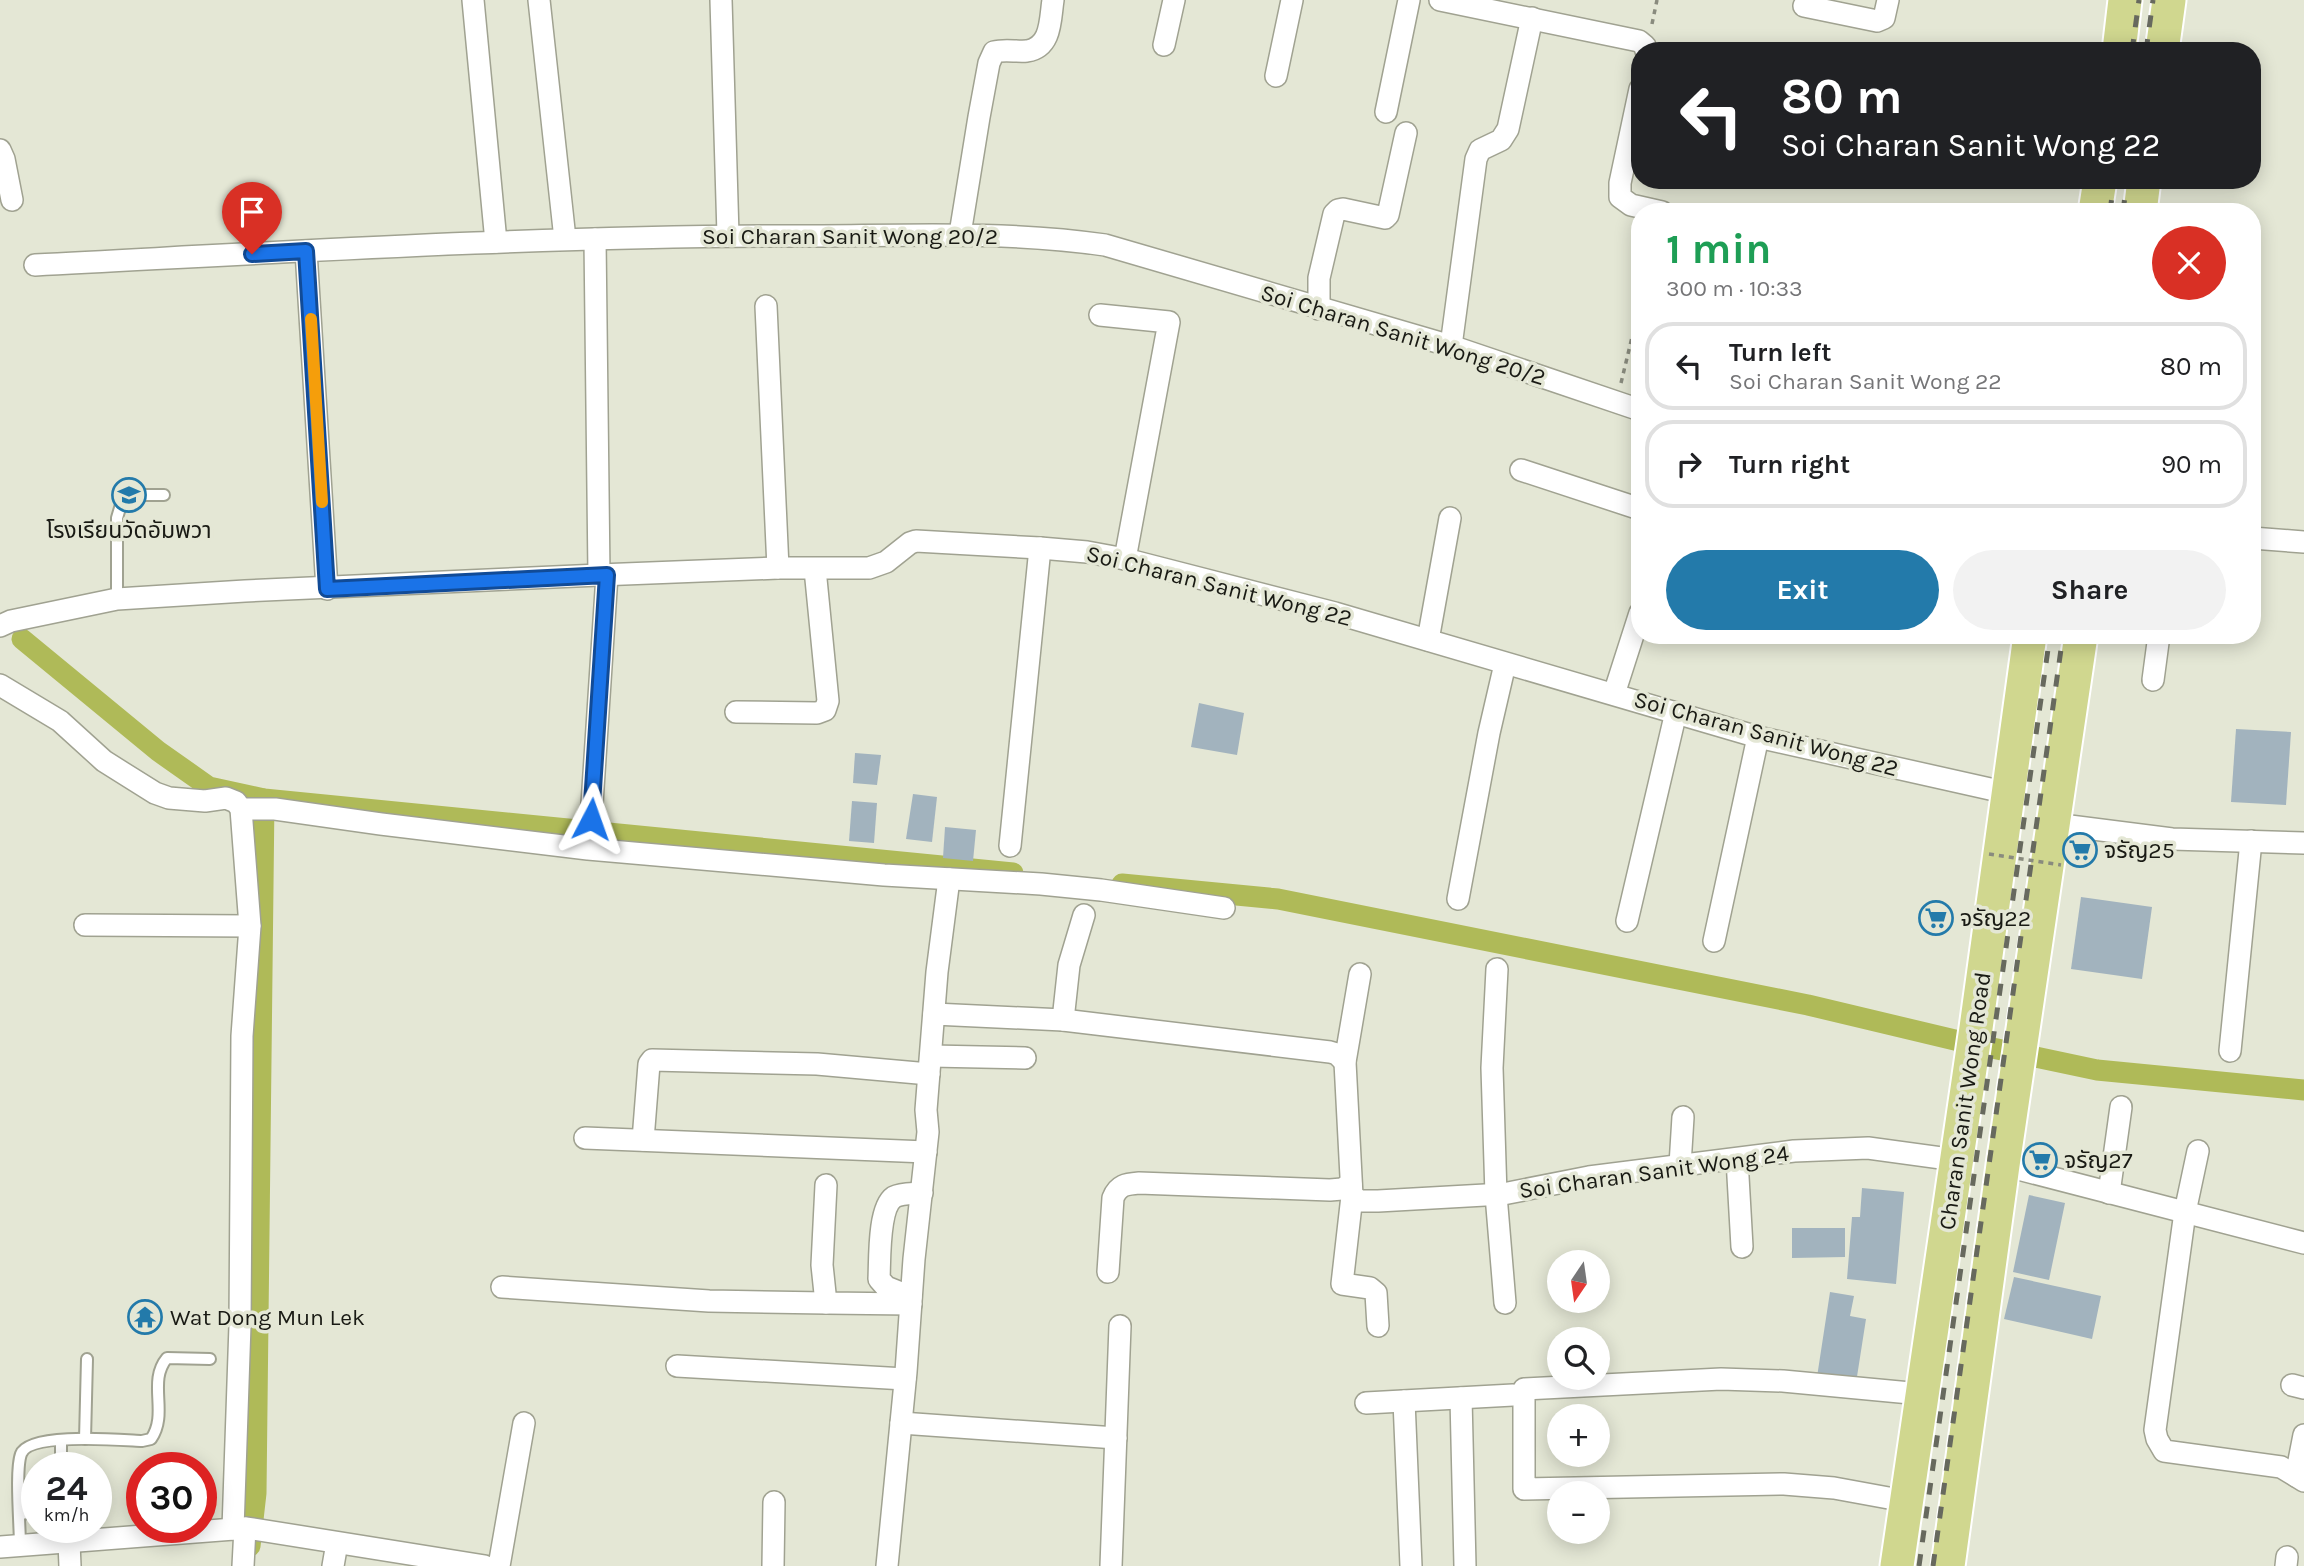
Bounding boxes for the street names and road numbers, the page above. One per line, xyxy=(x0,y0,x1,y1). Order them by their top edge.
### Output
street label: Soi Charan Sanit Wong 20/2 xyxy=(702,223,998,250)
street label: Soi Charan Sanit Wong 20/2 xyxy=(1257,279,1549,391)
street label: Soi Charan Sanit Wong 22 xyxy=(1084,540,1354,632)
street label: Soi Charan Sanit Wong 22 xyxy=(1631,686,1901,782)
street label: Charan Sanit Wong Road xyxy=(1934,970,1996,1232)
street label: Soi Charan Sanit Wong 24 xyxy=(1517,1140,1791,1204)

